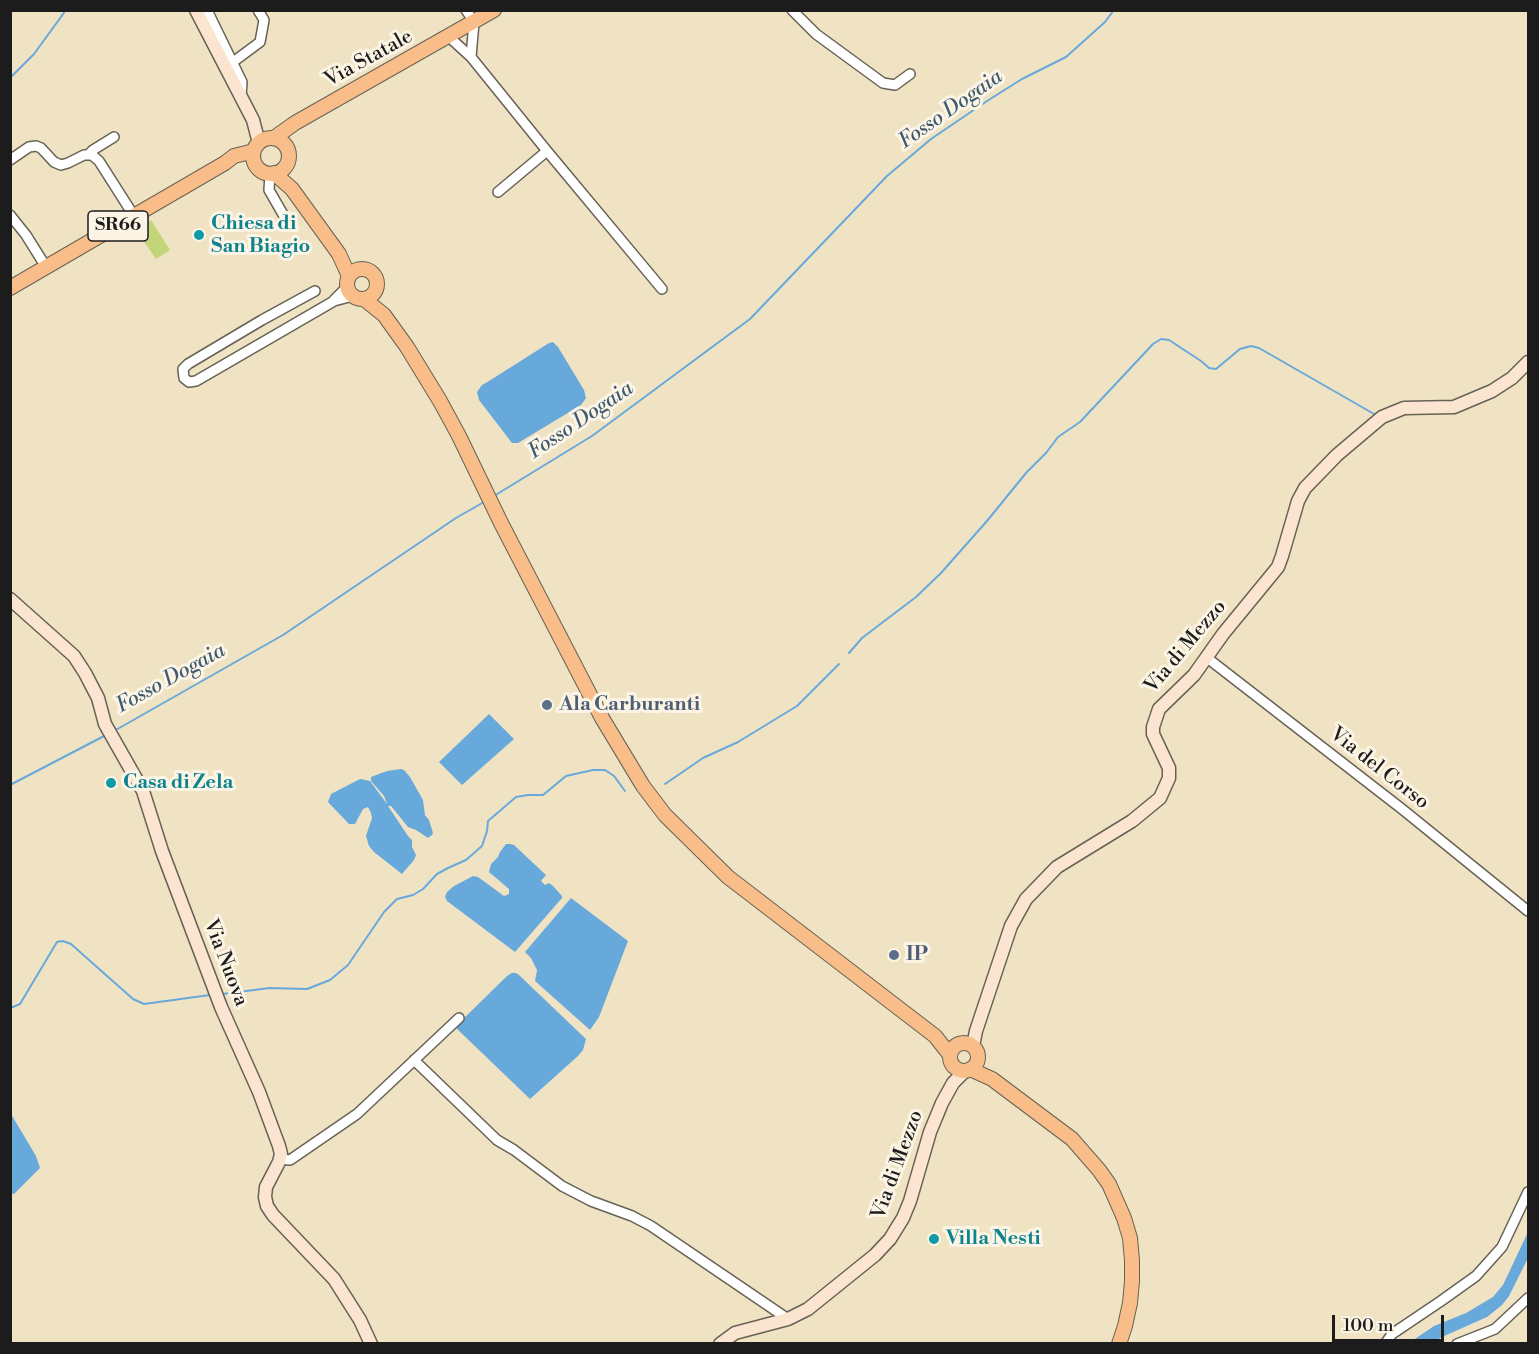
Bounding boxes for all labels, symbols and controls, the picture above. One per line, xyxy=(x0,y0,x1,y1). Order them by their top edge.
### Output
street label: Via Statale xyxy=(321,25,417,93)
water label: Fosso Dogaia xyxy=(894,65,1008,155)
road number: SR66 xyxy=(88,211,148,241)
place label: Chiesa di San Biagio xyxy=(211,212,310,259)
marker: Chiesa di San Biagio xyxy=(192,228,206,242)
water label: Fosso Dogaia xyxy=(524,377,638,465)
street label: Via di Mezzo xyxy=(1140,596,1232,698)
water label: Fosso Dogaia xyxy=(112,639,230,719)
place label: Ala Carburanti xyxy=(559,693,700,717)
marker: Ala Carburanti xyxy=(540,698,554,712)
street label: Via del Corso xyxy=(1325,723,1433,815)
place label: Casa di Zela xyxy=(123,771,233,795)
marker: Casa di Zela xyxy=(104,776,118,790)
street label: Via Nuova xyxy=(198,916,252,1010)
place label: IP xyxy=(906,943,928,967)
marker: IP xyxy=(887,948,901,962)
street label: Via di Mezzo xyxy=(867,1107,929,1223)
place label: Villa Nesti xyxy=(946,1227,1041,1251)
marker: Villa Nesti xyxy=(927,1232,941,1246)
scale bar xyxy=(1335,1303,1448,1341)
text: 100 m xyxy=(1343,1314,1394,1337)

